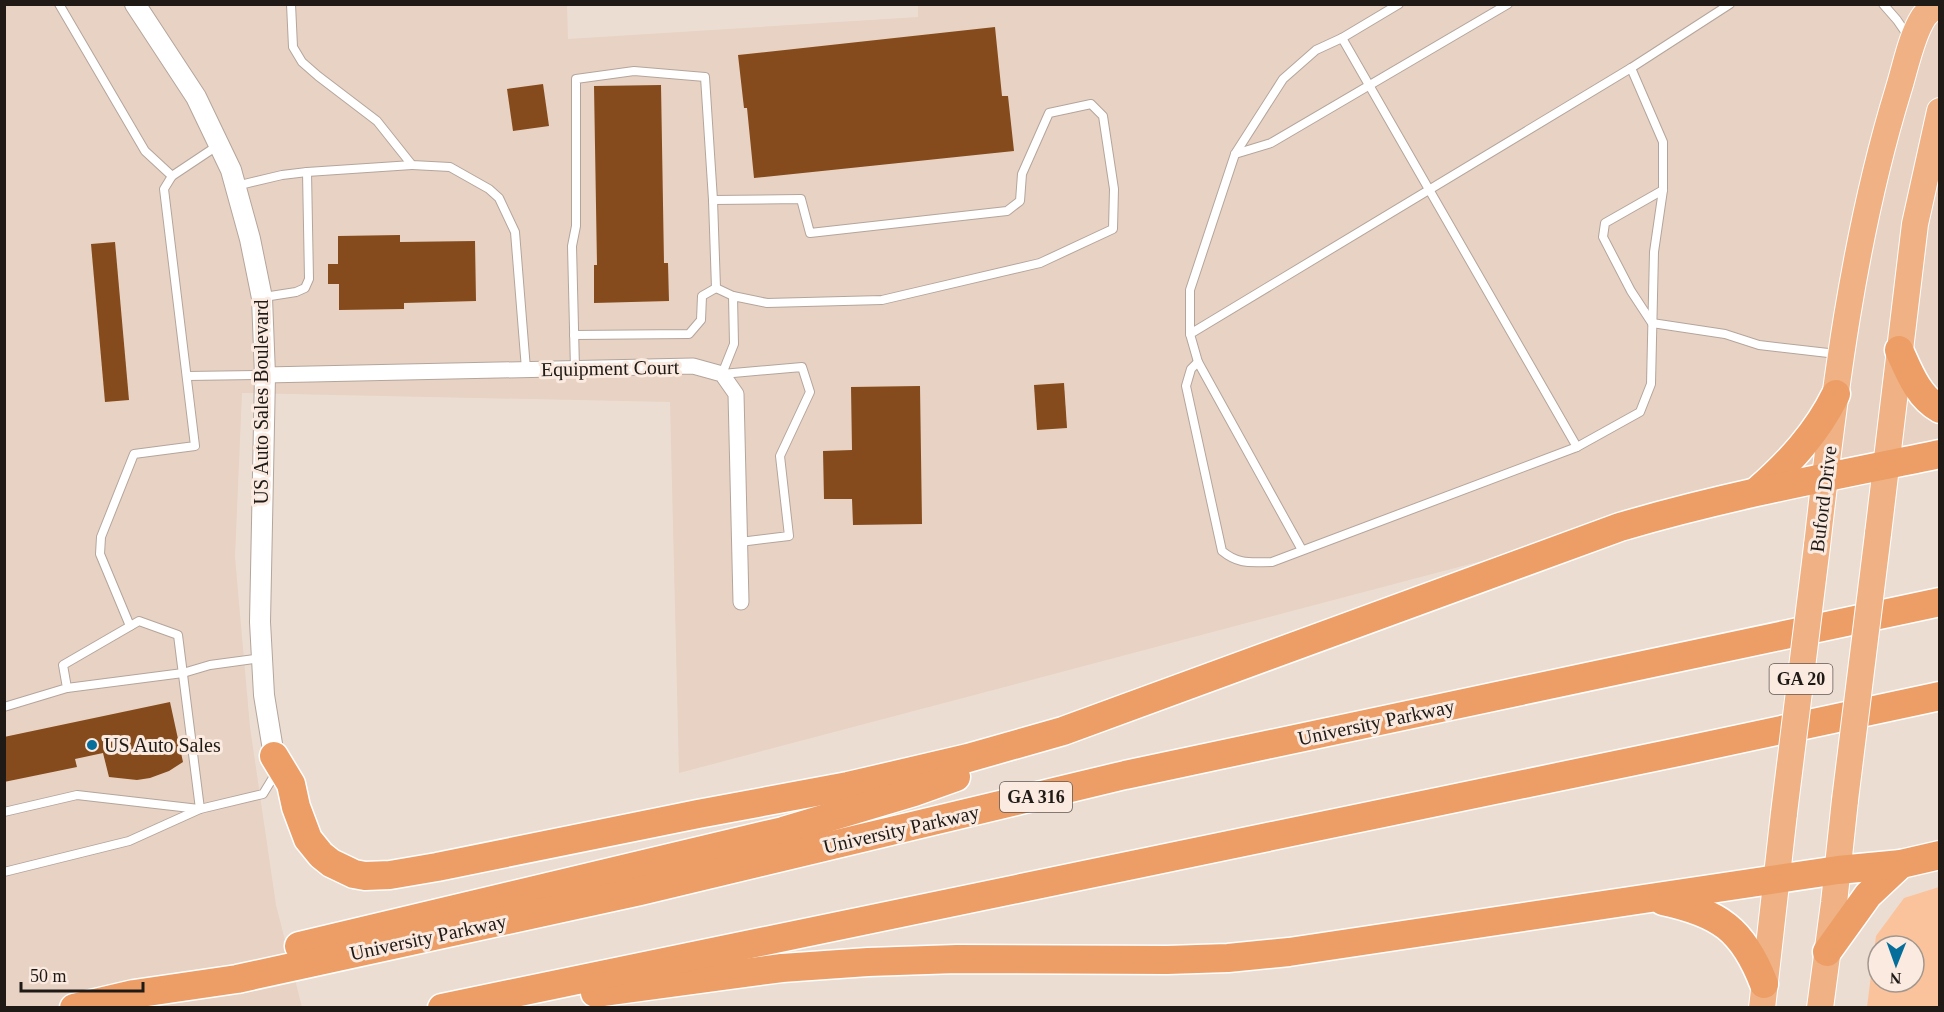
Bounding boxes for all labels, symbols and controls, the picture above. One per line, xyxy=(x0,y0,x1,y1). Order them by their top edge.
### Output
street label: US Auto Sales Boulevard xyxy=(250,300,272,505)
street label: Equipment Court xyxy=(541,356,680,381)
street label: Buford Drive xyxy=(1806,444,1840,554)
road number: GA 20 xyxy=(1770,664,1832,694)
street label: University Parkway xyxy=(1296,695,1456,750)
place label: US Auto Sales xyxy=(104,734,221,756)
marker: US Auto Sales xyxy=(85,738,99,752)
road number: GA 316 xyxy=(1000,782,1072,812)
street label: University Parkway xyxy=(821,800,981,859)
street label: University Parkway xyxy=(348,910,508,965)
north arrow xyxy=(1866,934,1926,994)
scale bar xyxy=(21,955,142,993)
text: 50 m xyxy=(30,966,67,986)
text: N xyxy=(1889,970,1902,987)

